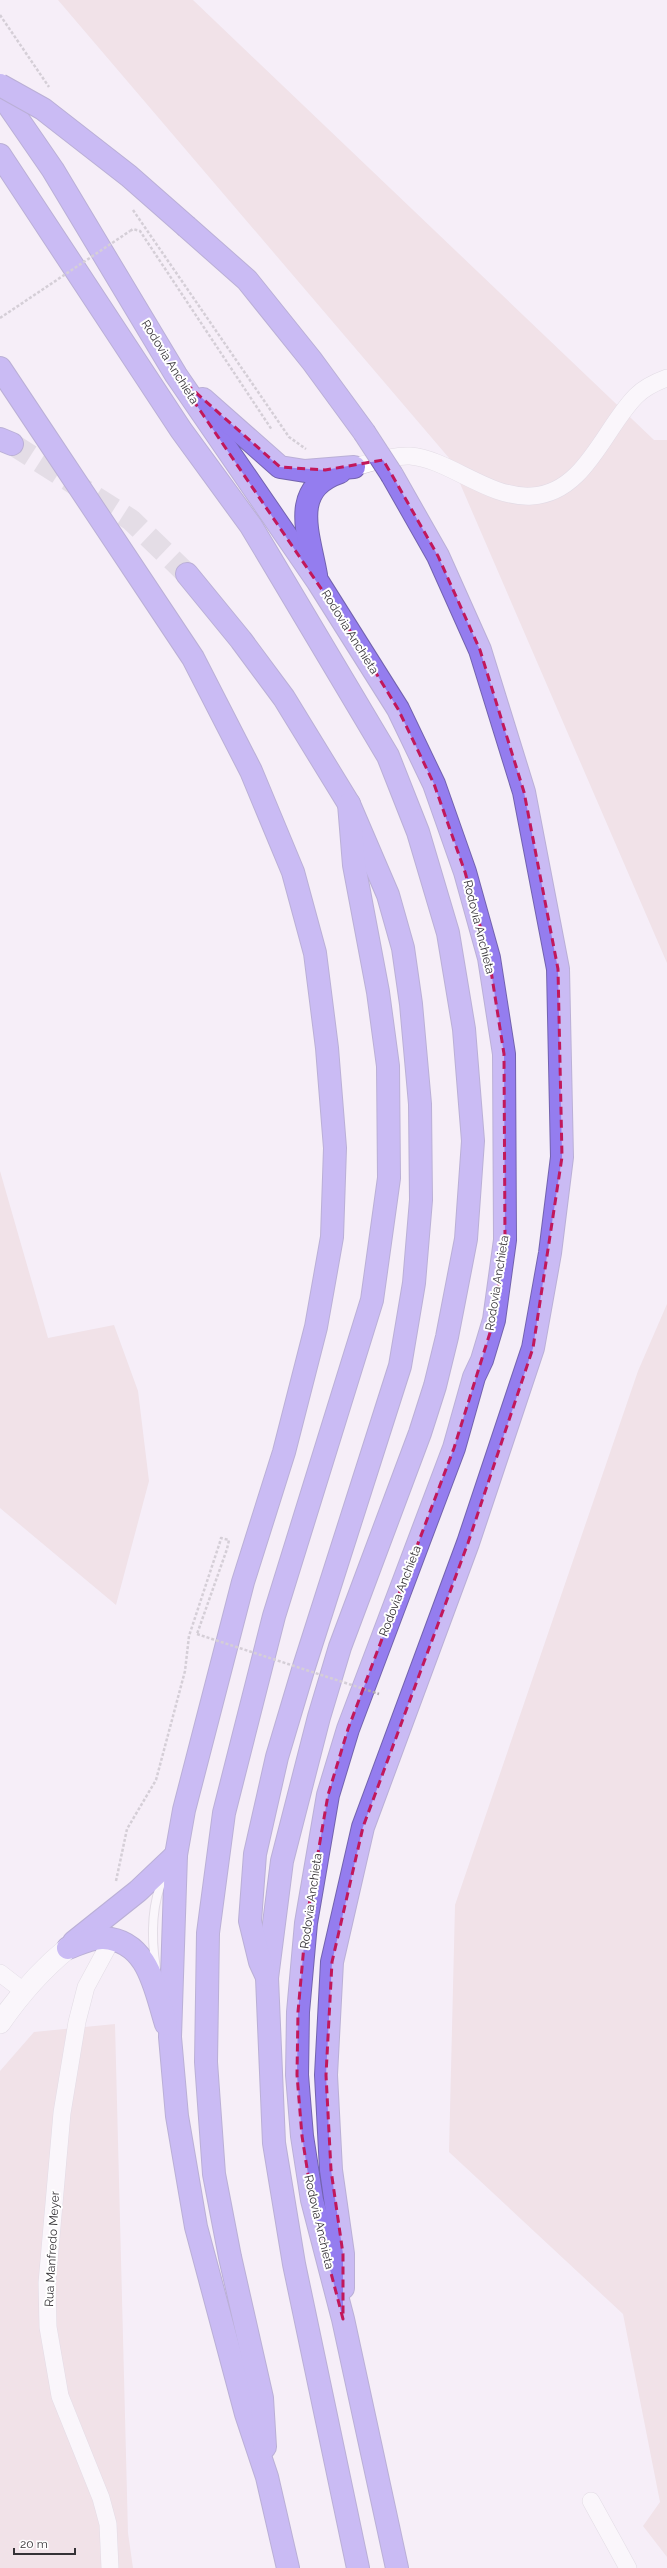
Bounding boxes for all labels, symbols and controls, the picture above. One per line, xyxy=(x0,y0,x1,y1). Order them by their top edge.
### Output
street label: Rodovia Anchieta xyxy=(139,317,201,407)
street label: Rodovia Anchieta xyxy=(319,587,381,677)
street label: Rodovia Anchieta xyxy=(461,879,497,975)
street label: Rodovia Anchieta xyxy=(483,1234,511,1332)
street label: Rodovia Anchieta xyxy=(376,1544,424,1638)
street label: Rodovia Anchieta xyxy=(297,1852,325,1950)
street label: Rodovia Anchieta xyxy=(301,2174,337,2270)
street label: Rua Manfredo Meyer xyxy=(42,2190,62,2307)
scale bar xyxy=(14,2530,75,2556)
text: 20 m xyxy=(20,2537,48,2551)

